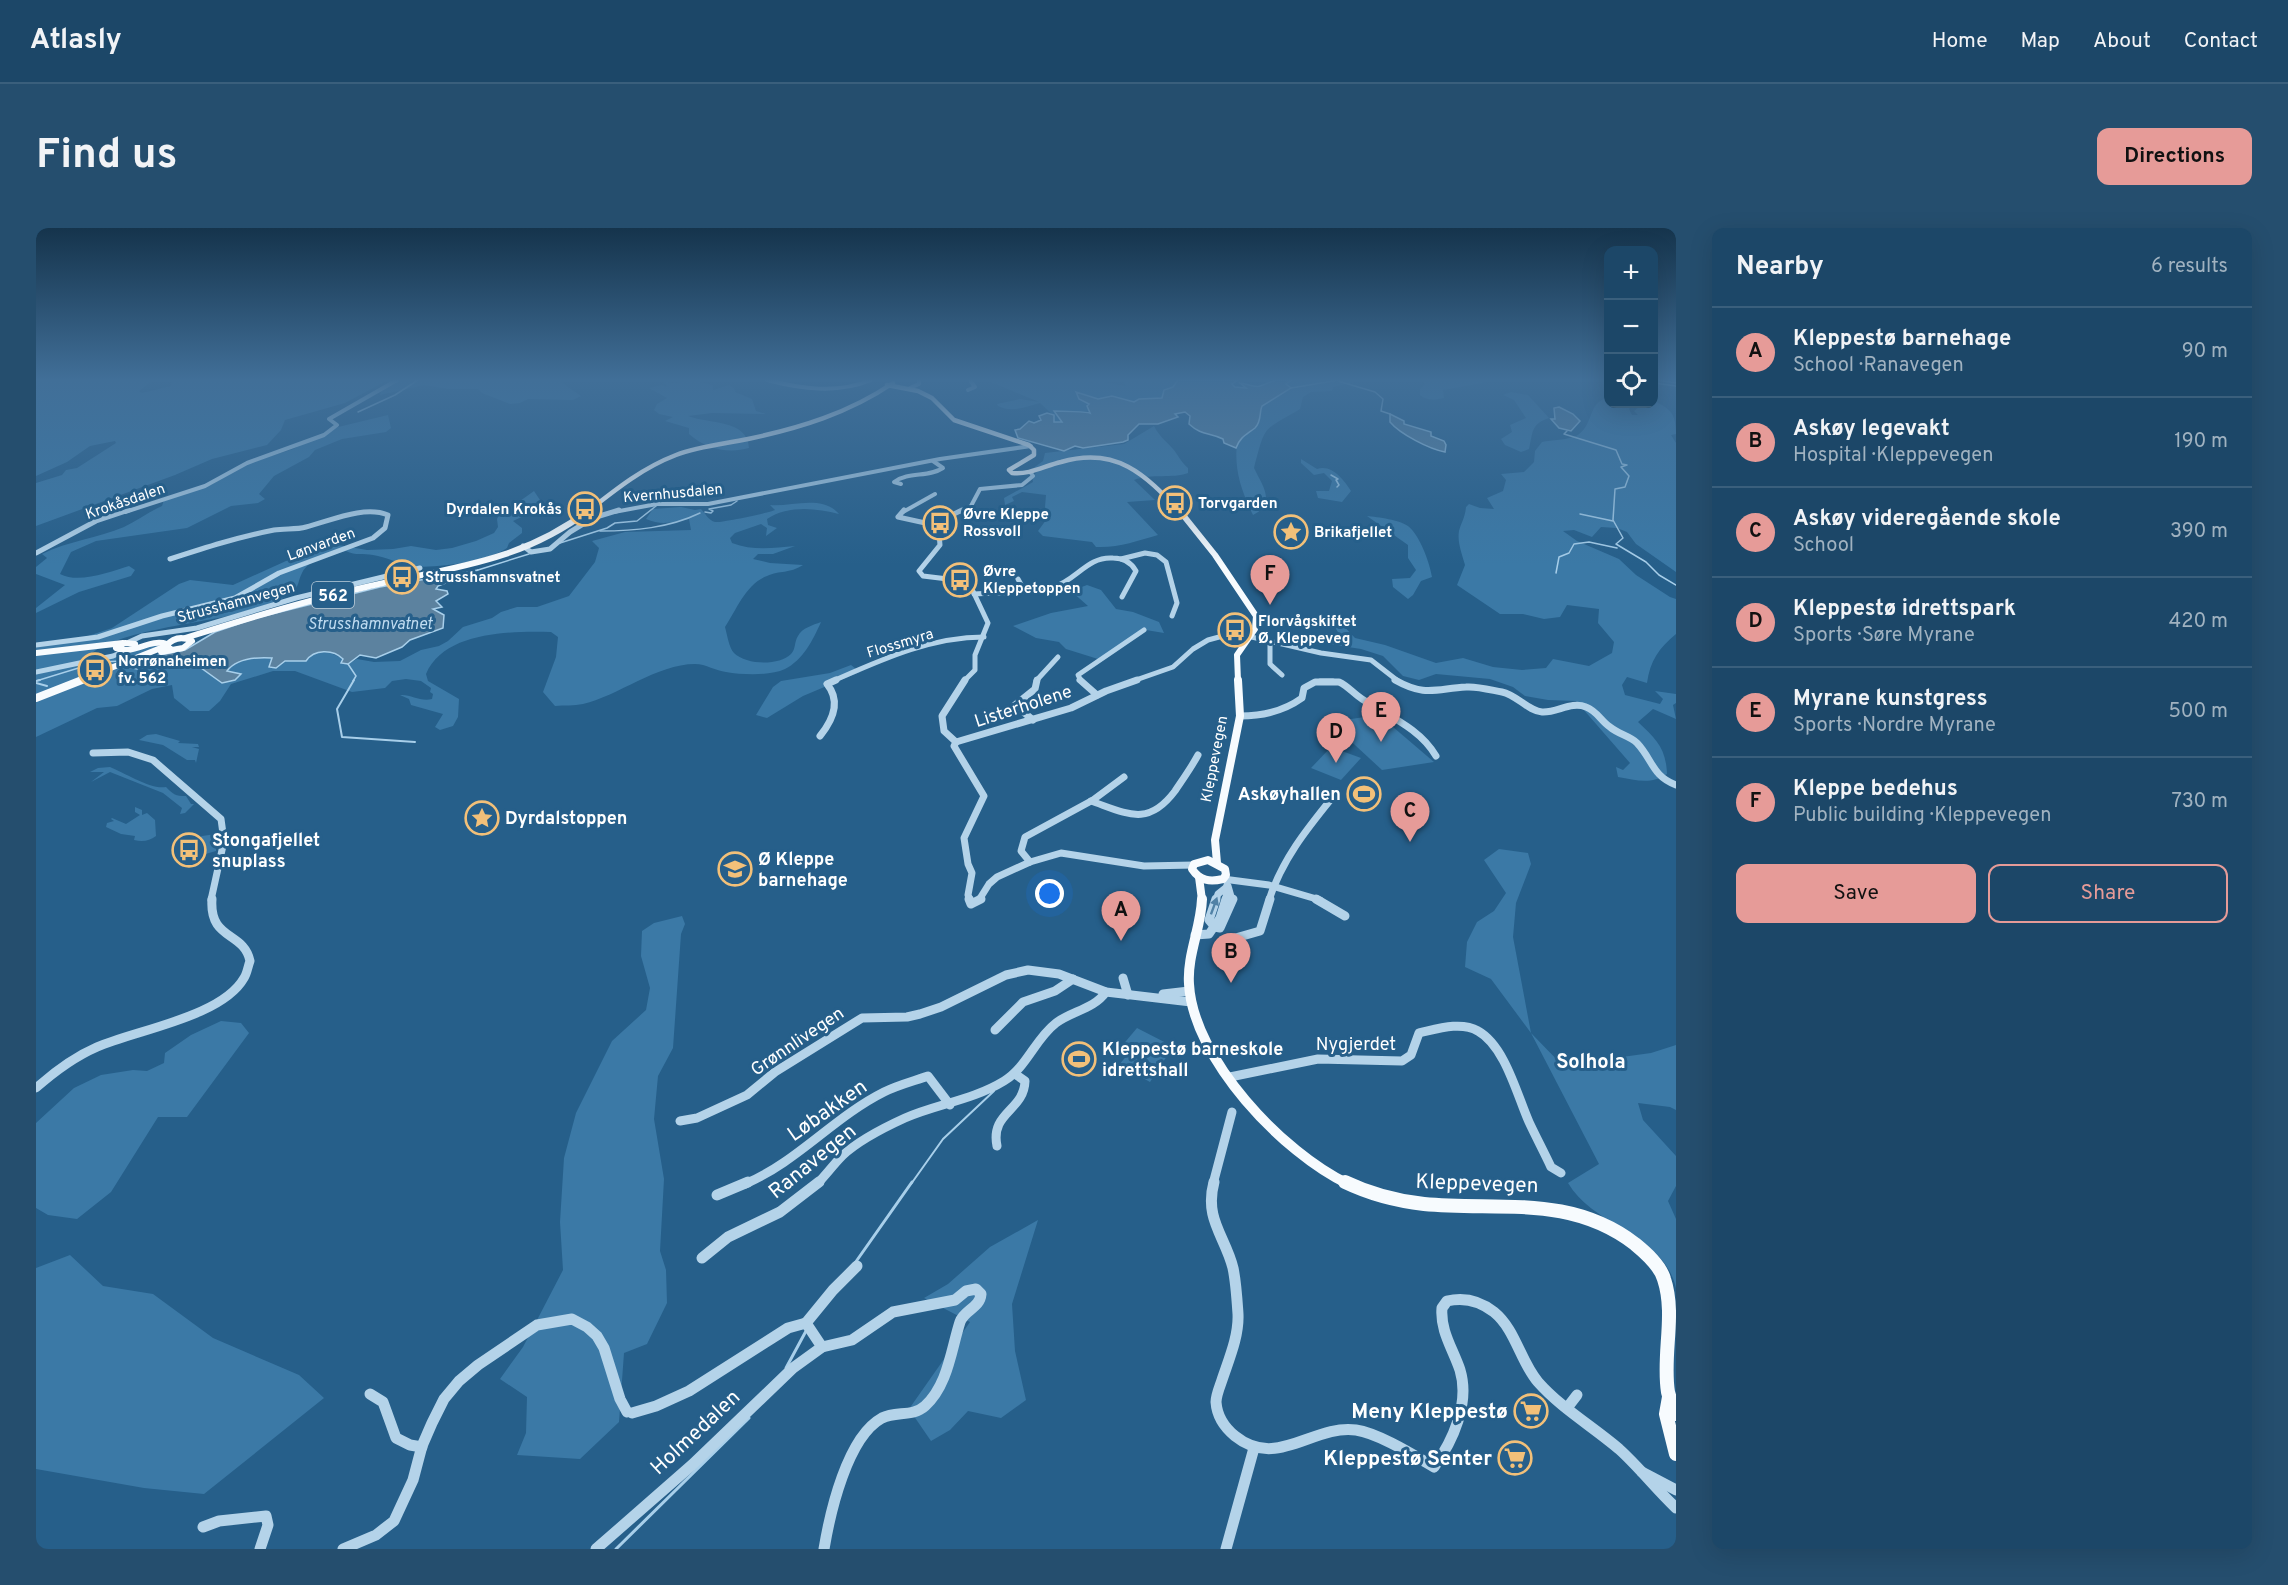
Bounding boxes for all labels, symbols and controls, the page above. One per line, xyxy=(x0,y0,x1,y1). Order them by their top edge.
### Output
text: Atlasly xyxy=(30,23,122,59)
text: Home xyxy=(1932,28,1988,55)
text: Map xyxy=(2021,28,2060,55)
text: About xyxy=(2093,28,2151,55)
text: Contact xyxy=(2184,28,2258,55)
button: Directions xyxy=(2097,128,2252,185)
text: Find us xyxy=(36,130,177,183)
map controls xyxy=(1604,246,1658,408)
button: + xyxy=(1604,246,1658,300)
text: Nearby xyxy=(1736,251,1824,284)
text: 6 results xyxy=(2151,254,2228,280)
button: − xyxy=(1604,300,1658,354)
text: Kleppestø barnehage xyxy=(1793,326,2011,353)
text: A xyxy=(1748,339,1763,365)
text: 90 m xyxy=(2182,339,2228,365)
text: School · Ranavegen xyxy=(1793,353,1964,379)
button: locate xyxy=(1604,354,1658,408)
text: Askøy legevakt xyxy=(1793,416,1950,443)
text: B xyxy=(1749,429,1762,455)
text: 190 m xyxy=(2174,429,2228,455)
text: Hospital · Kleppevegen xyxy=(1793,443,1994,469)
street label: Krokåsdalen xyxy=(83,480,168,525)
street label: Kvernhusdalen xyxy=(622,481,724,508)
bus stop icon: Torvgarden xyxy=(1157,485,1193,521)
bus stop icon: Dyrdalen Krokås xyxy=(567,491,603,527)
place label: Torvgarden xyxy=(1198,495,1278,514)
place label: Dyrdalen Krokås xyxy=(446,501,562,520)
bus stop icon: Øvre Kleppe Rossvoll xyxy=(922,505,958,541)
place label: Øvre Kleppe Rossvoll xyxy=(963,506,1049,542)
text: Askøy videregående skole xyxy=(1793,506,2061,533)
place icon: Brikafjellet xyxy=(1273,514,1309,550)
text: C xyxy=(1749,519,1762,545)
text: 390 m xyxy=(2170,519,2228,545)
street label: Lønvarden xyxy=(285,524,358,566)
place label: Brikafjellet xyxy=(1314,524,1392,543)
text: School xyxy=(1793,533,1854,559)
pin: F xyxy=(1250,556,1290,605)
bus stop icon: Strusshamnsvatnet xyxy=(384,559,420,595)
bus stop icon: Øvre Kleppetoppen xyxy=(942,562,978,598)
place label: Øvre Kleppetoppen xyxy=(983,563,1081,599)
place label: Strusshamnsvatnet xyxy=(425,569,560,588)
street label: Strusshamnvegen xyxy=(175,579,297,628)
road number: 562 xyxy=(312,582,354,608)
text: Kleppestø idrettspark xyxy=(1793,596,2016,623)
text: D xyxy=(1748,609,1763,635)
text: 420 m xyxy=(2169,609,2228,635)
bus stop icon: Florvågskiftet Ø. Kleppeveg xyxy=(1217,612,1253,648)
place label: Florvågskiftet Ø. Kleppeveg xyxy=(1258,613,1357,649)
water label: Strusshamnvatnet xyxy=(308,615,434,635)
text: Sports · Søre Myrane xyxy=(1793,623,1975,649)
street label: Flossmyra xyxy=(865,625,936,664)
bus stop icon: Norrønaheimen fv. 562 xyxy=(77,652,113,688)
place label: Norrønaheimen fv. 562 xyxy=(118,653,227,689)
street label: Listerholene xyxy=(972,681,1075,734)
text: Myrane kunstgress xyxy=(1793,686,1988,713)
pin: E xyxy=(1362,692,1400,742)
text: E xyxy=(1749,699,1762,725)
text: 500 m xyxy=(2168,699,2228,725)
text: Sports · Nordre Myrane xyxy=(1793,713,1996,739)
street label: Kleppevegen xyxy=(1198,714,1233,804)
pin: D xyxy=(1316,714,1356,763)
sports icon: Askøyhallen xyxy=(1346,776,1382,812)
text: Kleppe bedehus xyxy=(1793,776,1958,803)
place label: Askøyhallen xyxy=(1238,784,1341,807)
text: F xyxy=(1750,789,1761,815)
text: 730 m xyxy=(2172,789,2228,815)
pin: C xyxy=(1390,792,1430,842)
place icon: Dyrdalstoppen xyxy=(464,800,500,836)
text: Public building · Kleppevegen xyxy=(1793,803,2051,829)
place label: Dyrdalstoppen xyxy=(505,808,627,831)
place label: Stongafjellet snuplass xyxy=(212,830,320,874)
bus stop icon: Stongafjellet snuplass xyxy=(171,832,207,868)
place label: Ø Kleppe barnehage xyxy=(758,849,848,893)
school or university icon: Ø Kleppe barnehage xyxy=(717,851,753,887)
button: Save xyxy=(1736,864,1976,923)
button: Share xyxy=(1988,864,2228,923)
your location xyxy=(1035,879,1064,908)
pin: A xyxy=(1102,892,1140,941)
one-way arrow xyxy=(1210,897,1219,915)
pin: B xyxy=(1212,934,1250,983)
street label: Grønnlivegen xyxy=(747,1003,849,1082)
street label: Nygjerdet xyxy=(1316,1034,1396,1057)
place label: Kleppestø barneskole idrettshall xyxy=(1102,1039,1283,1083)
sports icon: Kleppestø barneskole idrettshall xyxy=(1061,1041,1097,1077)
district label: Solhola xyxy=(1556,1050,1626,1076)
street label: Løbakken xyxy=(783,1074,873,1149)
street label: Ranavegen xyxy=(763,1119,862,1206)
street label: Kleppevegen xyxy=(1415,1169,1539,1200)
street label: Holmedalen xyxy=(645,1385,747,1482)
supermarket icon: Meny Kleppestø xyxy=(1513,1393,1549,1429)
place label: Meny Kleppestø xyxy=(1351,1399,1508,1426)
supermarket icon: Kleppestø Senter xyxy=(1497,1440,1533,1476)
place label: Kleppestø Senter xyxy=(1323,1446,1492,1473)

